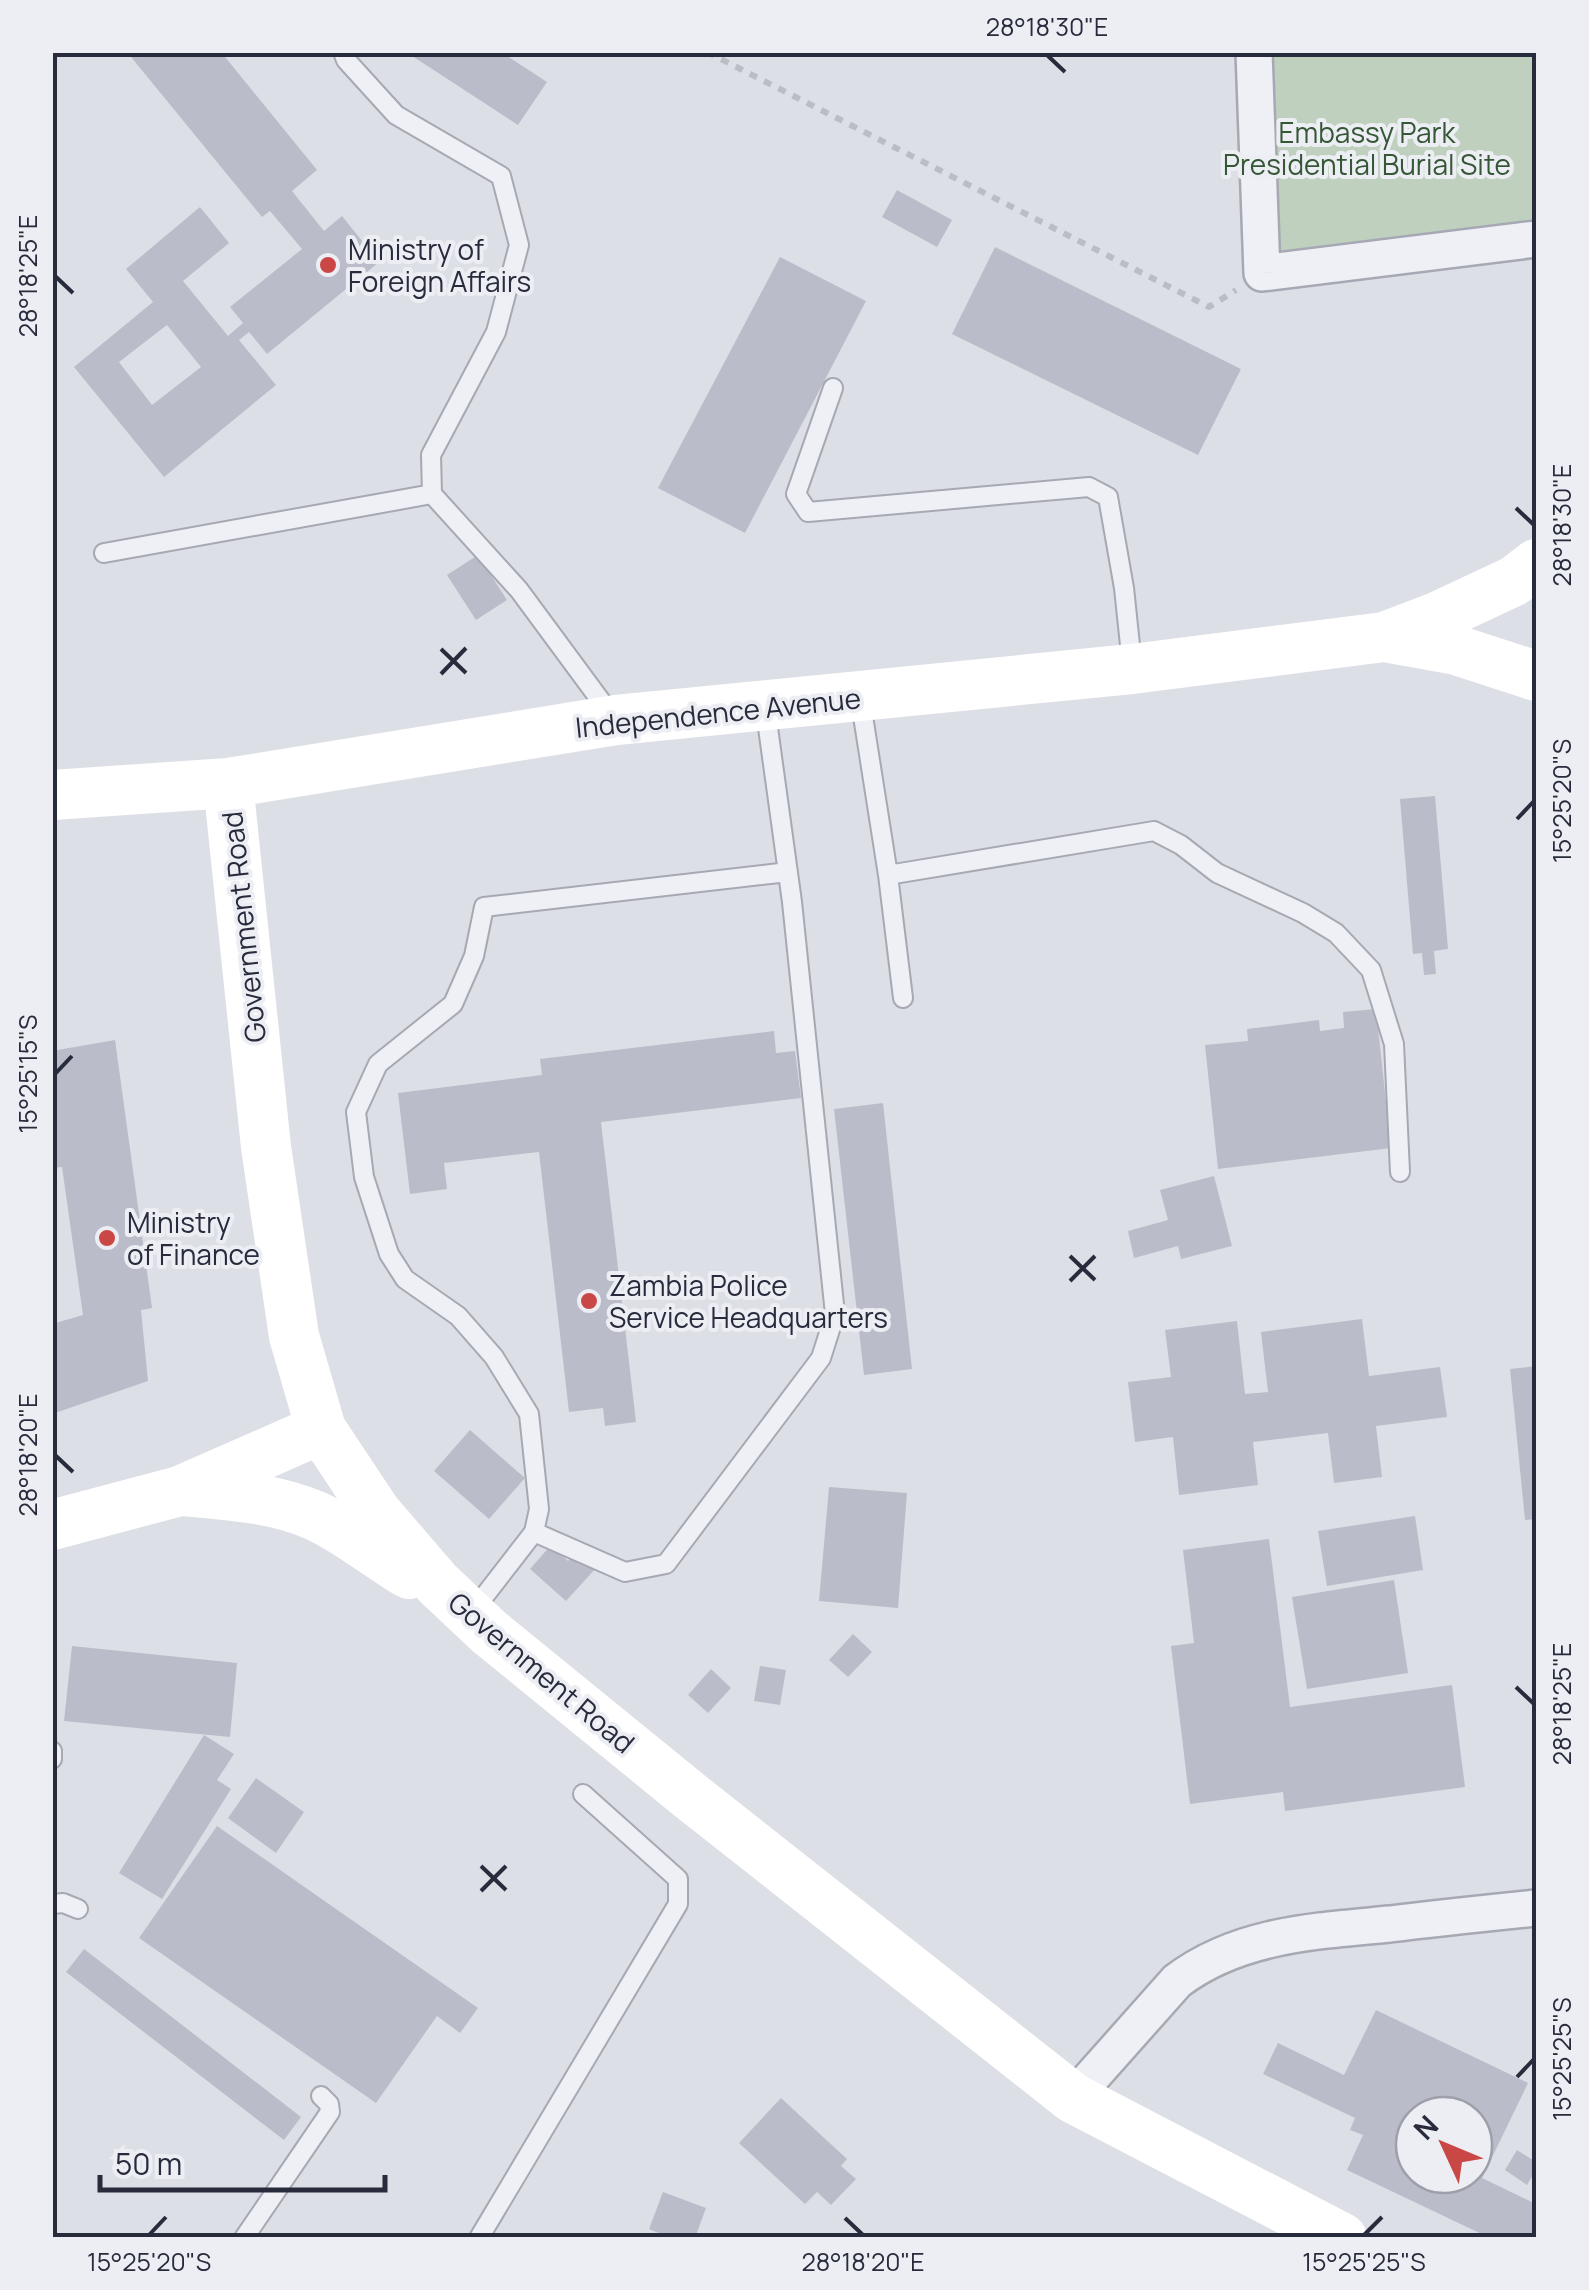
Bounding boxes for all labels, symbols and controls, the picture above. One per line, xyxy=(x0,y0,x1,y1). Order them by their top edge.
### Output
text: 28°18'30"E xyxy=(986,9,1108,44)
park label: Embassy Park Presidential Burial Site xyxy=(1223,113,1511,183)
text: 28°18'25"E xyxy=(10,215,45,337)
place label: Ministry of Foreign Affairs xyxy=(348,230,531,300)
marker: Ministry of Foreign Affairs xyxy=(317,254,339,276)
text: 28°18'30"E xyxy=(1544,464,1579,586)
street label: Independence Avenue xyxy=(573,678,863,746)
text: 15°25'20"S xyxy=(1544,739,1579,863)
street label: Government Road xyxy=(212,810,274,1044)
text: 15°25'15"S xyxy=(10,1015,45,1133)
place label: Ministry of Finance xyxy=(127,1203,260,1273)
marker: Ministry of Finance xyxy=(96,1227,118,1249)
place label: Zambia Police Service Headquarters xyxy=(609,1266,888,1336)
marker: Zambia Police Service Headquarters xyxy=(578,1290,600,1312)
text: 28°18'20"E xyxy=(10,1393,45,1517)
street label: Government Road xyxy=(441,1583,643,1761)
text: 28°18'25"E xyxy=(1544,1643,1579,1765)
text: 15°25'25"S xyxy=(1544,1997,1579,2121)
north arrow xyxy=(1394,2095,1494,2195)
text: N xyxy=(1405,2107,1446,2147)
scale bar xyxy=(100,2130,385,2192)
text: 50 m xyxy=(115,2143,182,2184)
text: 15°25'20"S xyxy=(87,2244,211,2279)
text: 28°18'20"E xyxy=(801,2244,925,2279)
text: 15°25'25"S xyxy=(1302,2244,1426,2279)

